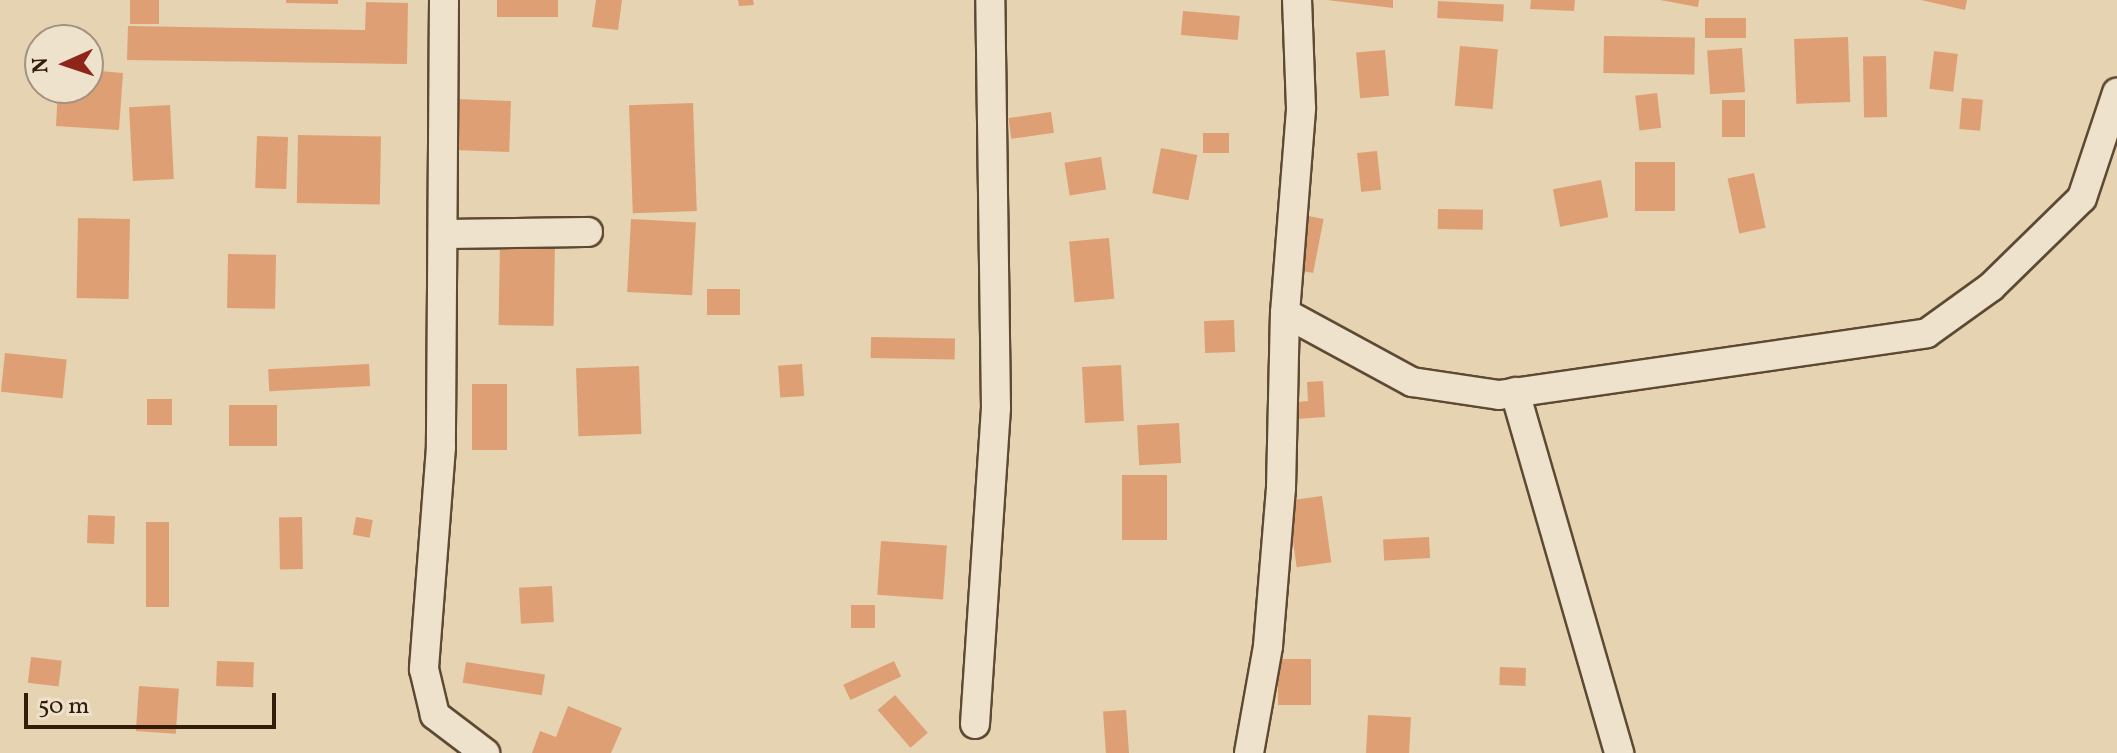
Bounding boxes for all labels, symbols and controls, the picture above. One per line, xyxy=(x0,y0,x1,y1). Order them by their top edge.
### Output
north arrow xyxy=(24,24,104,104)
text: N xyxy=(26,56,57,74)
scale bar xyxy=(28,677,280,727)
text: 50 m xyxy=(38,690,90,724)

